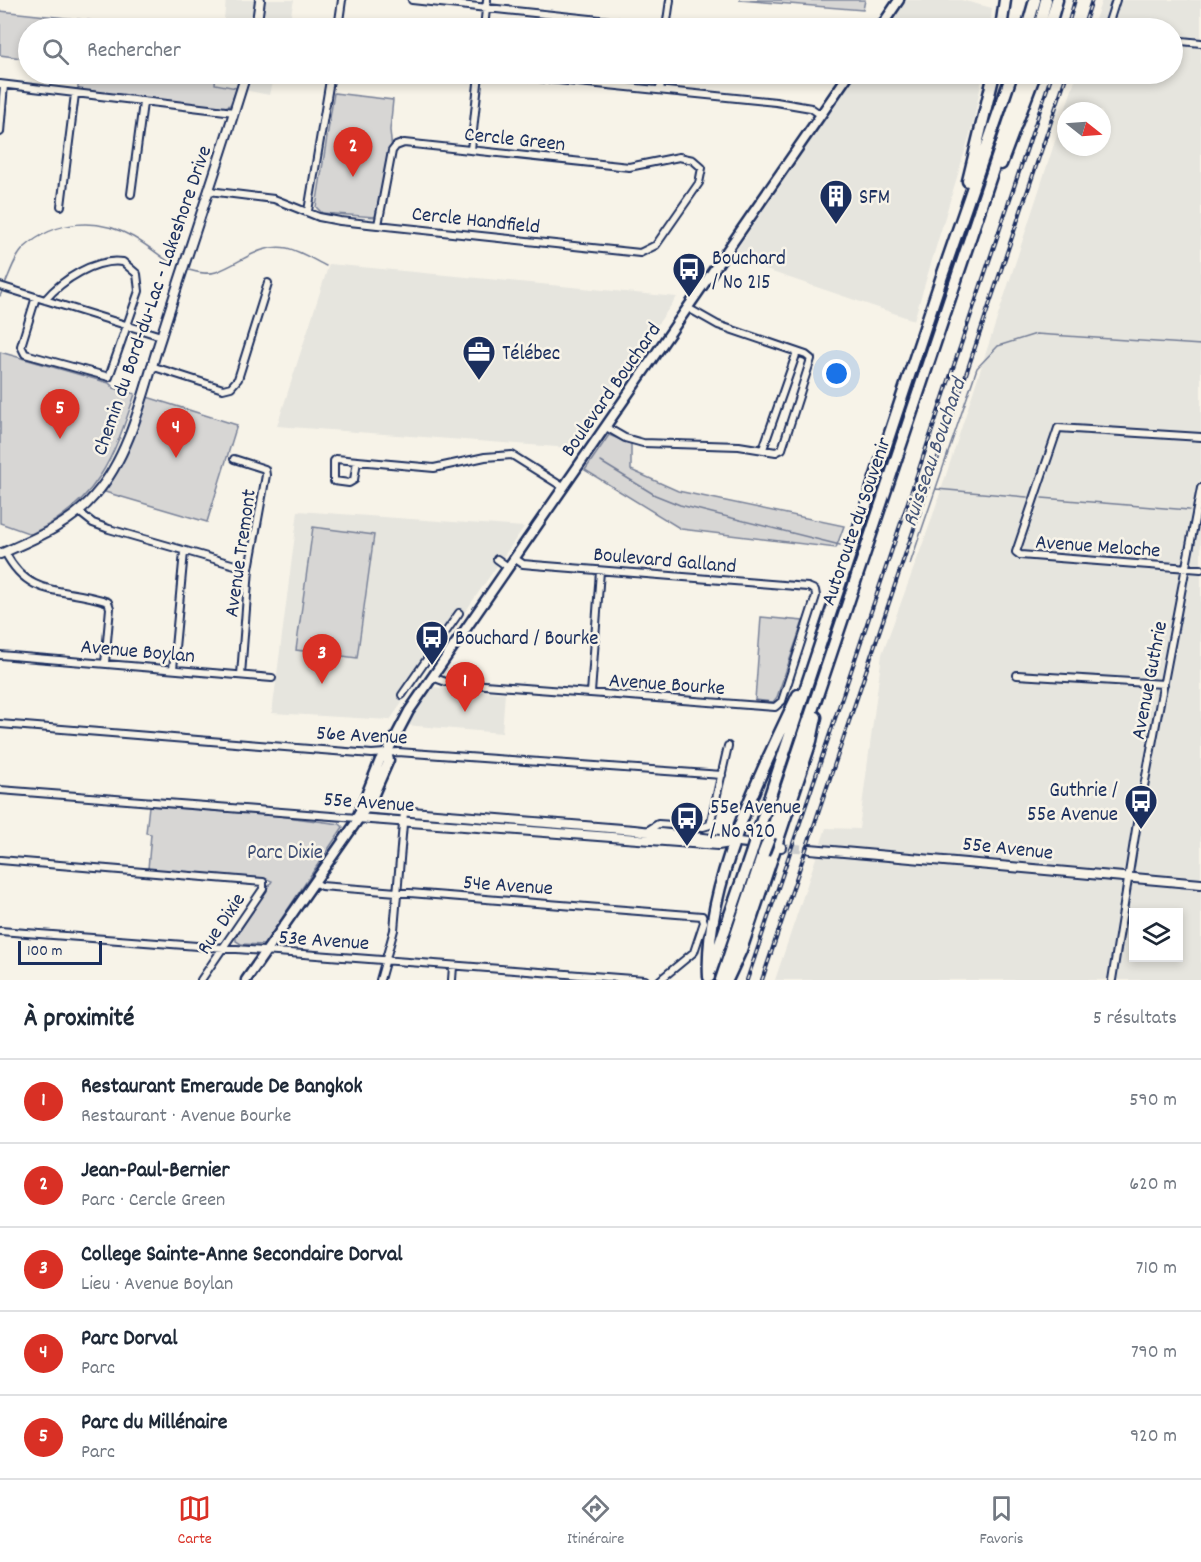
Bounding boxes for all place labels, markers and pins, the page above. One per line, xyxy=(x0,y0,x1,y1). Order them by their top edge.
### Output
pin: 2 xyxy=(334,128,372,177)
building icon: SFM xyxy=(818,178,854,225)
place label: SFM xyxy=(859,184,890,214)
place label: Bouchard / No 215 xyxy=(712,245,786,299)
bus stop icon: Bouchard / No 215 xyxy=(671,251,707,298)
office icon: Télébec xyxy=(461,334,497,381)
place label: Télébec xyxy=(502,340,560,370)
pin: 5 xyxy=(40,390,80,439)
pin: 4 xyxy=(156,408,195,458)
bus stop icon: Bouchard / Bourke xyxy=(414,619,450,666)
place label: Bouchard / Bourke xyxy=(455,625,599,655)
pin: 3 xyxy=(302,634,342,684)
pin: 1 xyxy=(446,662,484,712)
place label: Guthrie / 55e Avenue xyxy=(1027,777,1118,831)
bus stop icon: Guthrie / 55e Avenue xyxy=(1123,783,1159,830)
place label: 55e Avenue / No 920 xyxy=(710,794,801,848)
bus stop icon: 55e Avenue / No 920 xyxy=(669,800,705,847)

